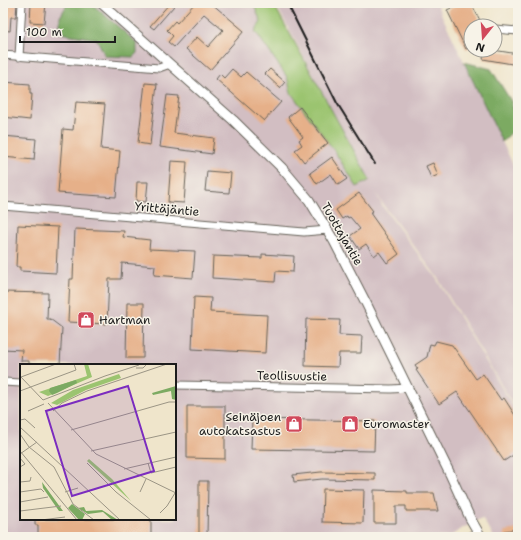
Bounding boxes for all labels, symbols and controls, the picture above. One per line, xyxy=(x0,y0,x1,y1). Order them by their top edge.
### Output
scale bar xyxy=(20,18,115,44)
north arrow xyxy=(463,18,503,58)
text: 100 m xyxy=(26,24,62,40)
text: N xyxy=(474,39,487,56)
street label: Yrittäjäntie xyxy=(134,198,200,220)
street label: Tuottajantie xyxy=(318,200,367,269)
shop icon: Hartman xyxy=(76,310,96,330)
place label: Hartman xyxy=(99,312,150,328)
inset map xyxy=(20,364,176,520)
street label: Teollisuustie xyxy=(257,367,327,385)
place label: Seinäjoen autokatsastus xyxy=(199,409,281,439)
shop icon: Seinäjoen autokatsastus xyxy=(284,414,304,434)
shop icon: Euromaster xyxy=(340,414,360,434)
place label: Euromaster xyxy=(363,416,430,432)

